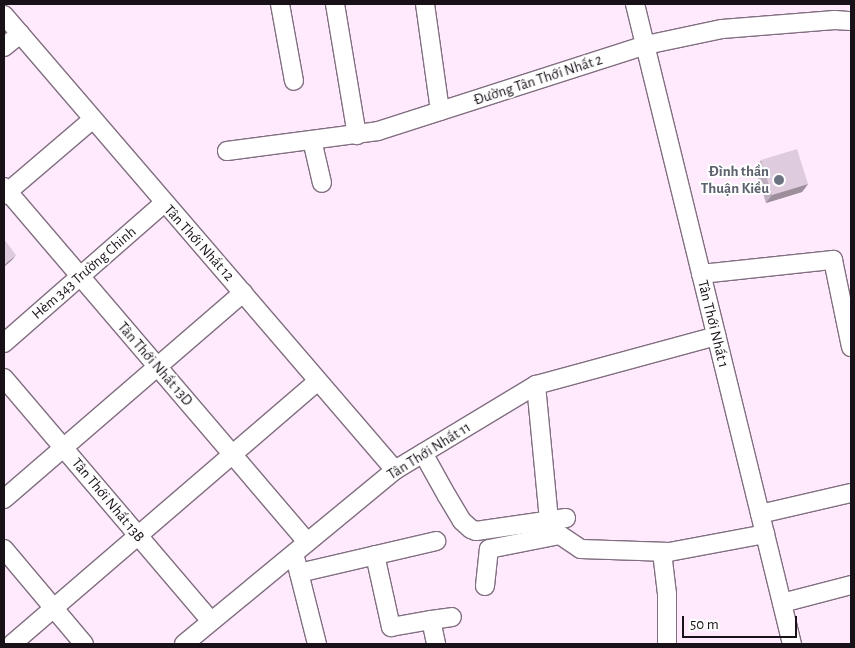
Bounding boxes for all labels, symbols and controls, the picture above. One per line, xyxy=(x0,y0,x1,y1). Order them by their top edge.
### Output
street label: Đường Tân Thới Nhất 2 xyxy=(471,51,605,109)
place label: Đình thần Thuận Kiều xyxy=(701,162,769,197)
marker: Đình thần Thuận Kiều xyxy=(773,174,785,186)
street label: Tân Thới Nhất 12 xyxy=(160,201,238,285)
street label: Hẻm 343 Trường Chinh xyxy=(28,223,140,323)
street label: Tân Thới Nhất 1 xyxy=(693,278,733,370)
street label: Tân Thới Nhất 13D xyxy=(114,318,196,410)
street label: Tân Thới Nhất 11 xyxy=(384,418,474,484)
street label: Tân Thới Nhất 13B xyxy=(68,454,148,546)
scale bar xyxy=(685,606,800,638)
text: 50 m xyxy=(690,617,719,632)

